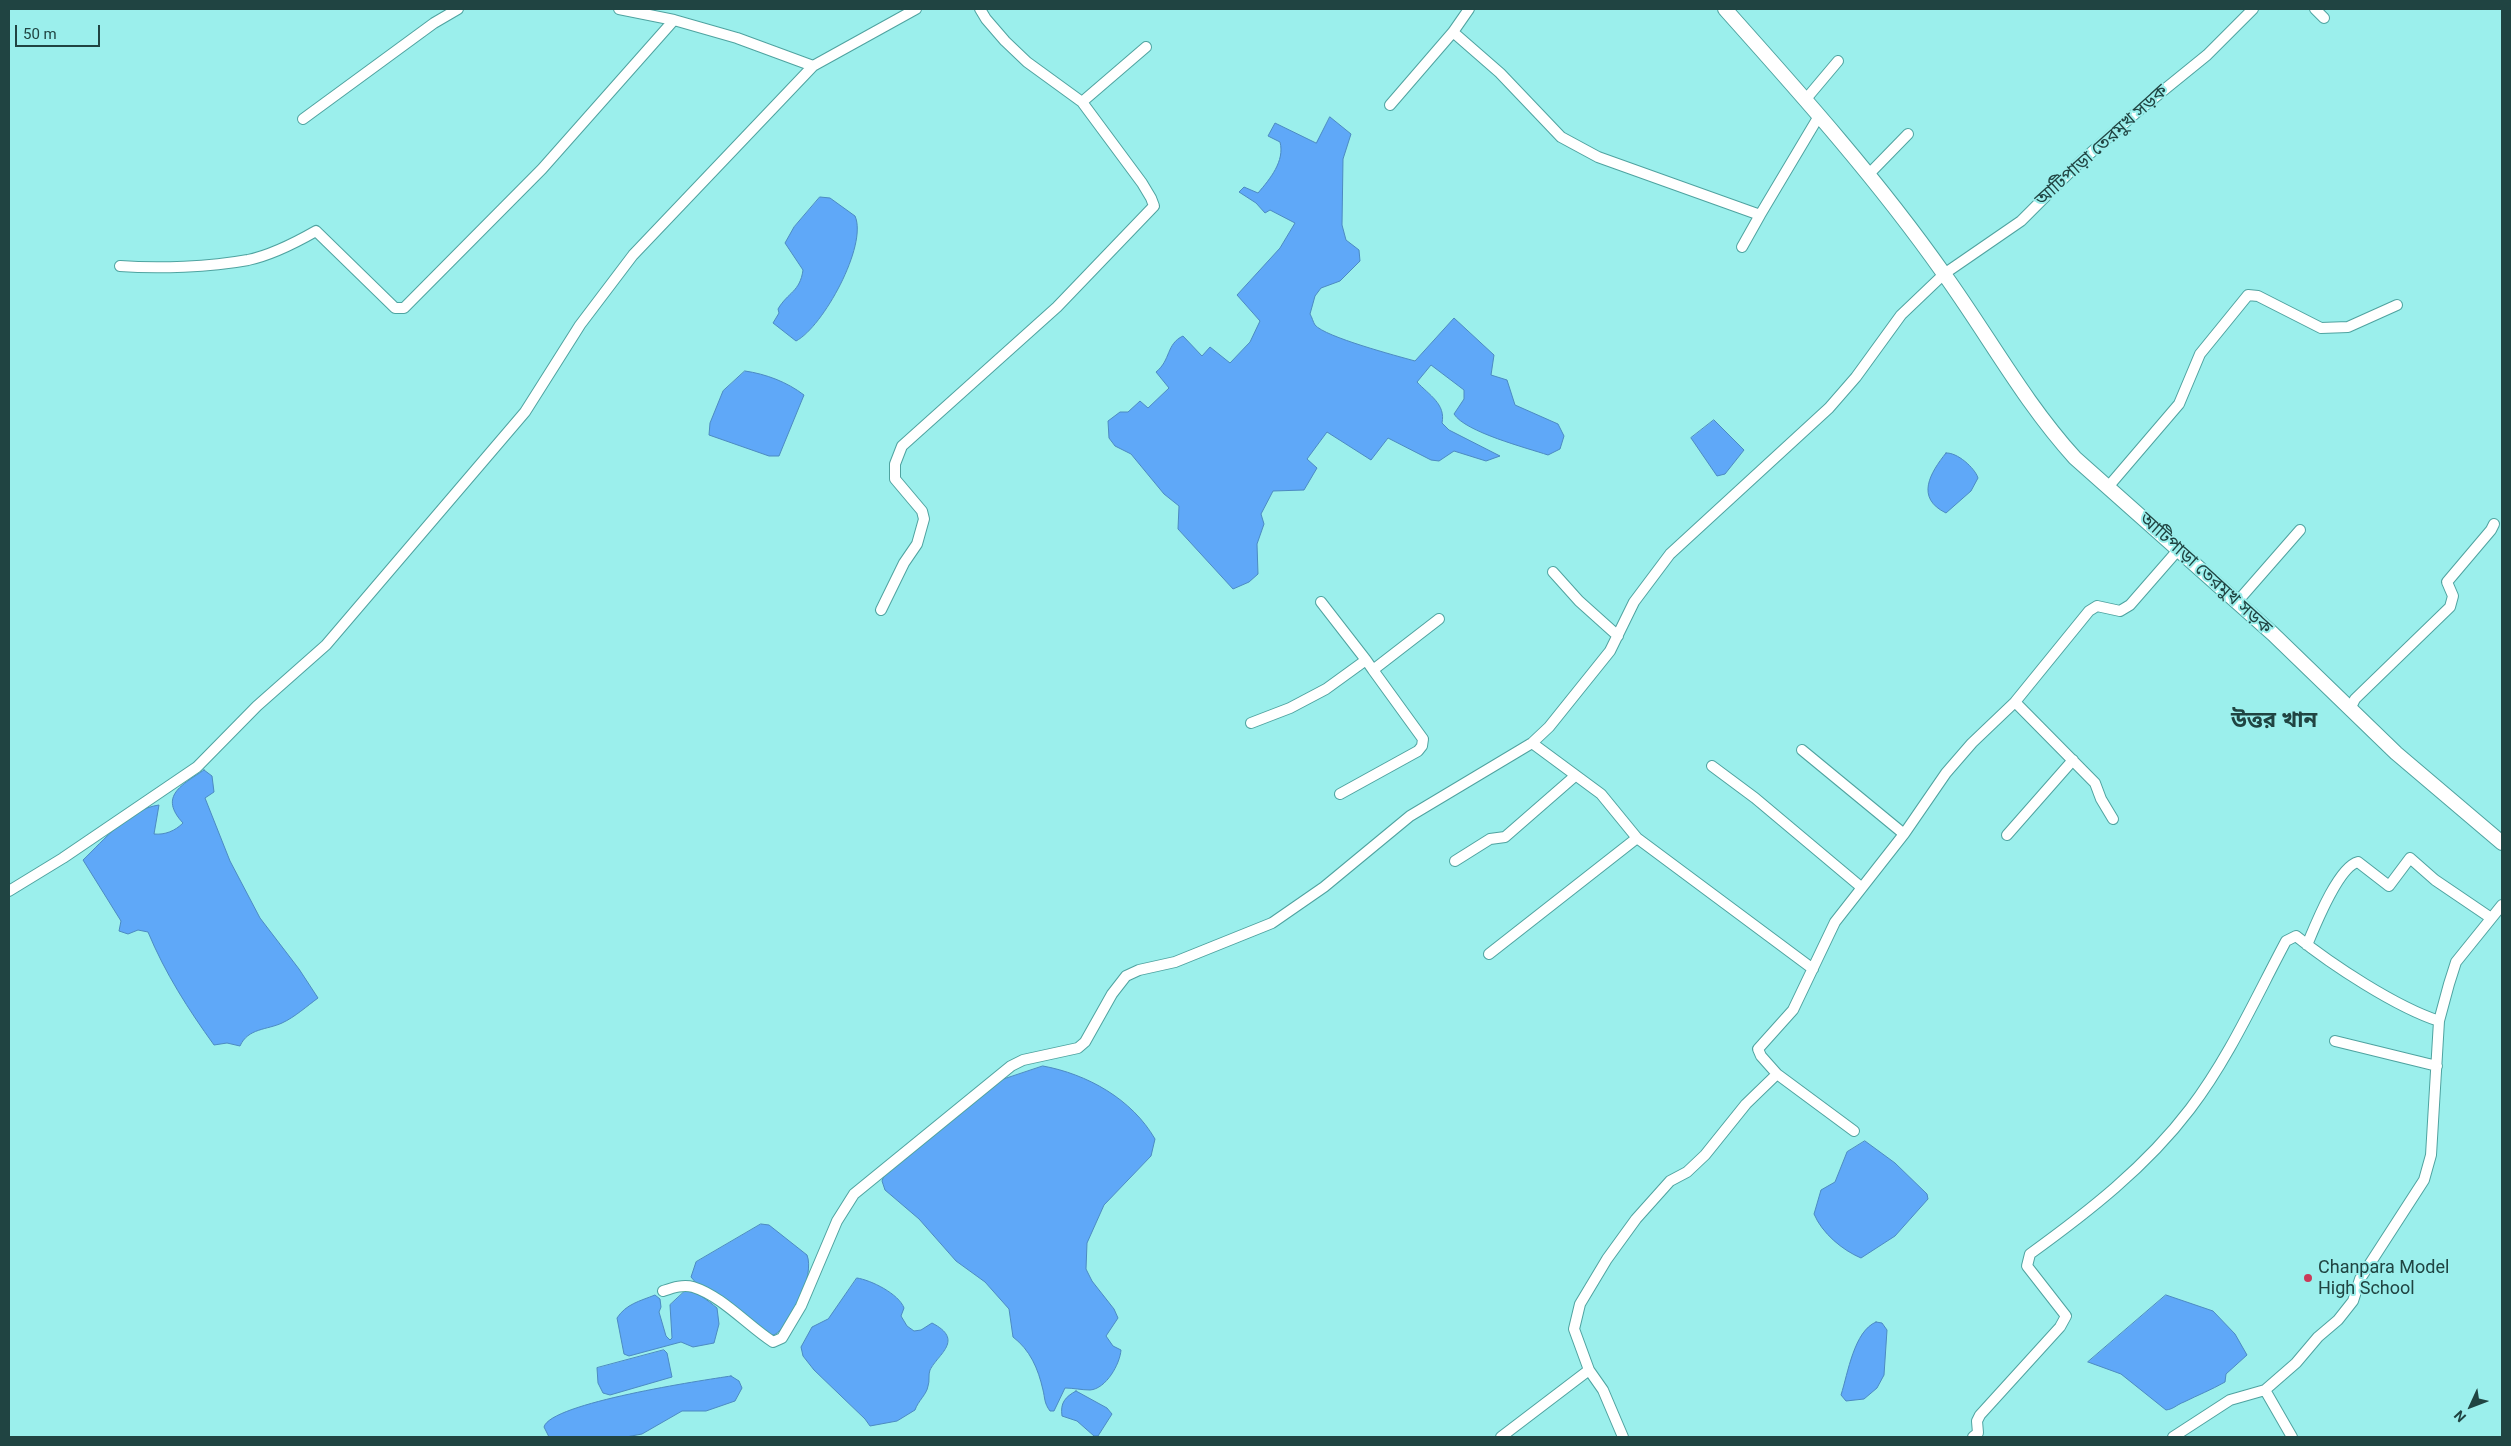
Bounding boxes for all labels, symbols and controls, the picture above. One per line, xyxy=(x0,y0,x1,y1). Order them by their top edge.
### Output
scale bar xyxy=(18,15,102,47)
text: 50 m xyxy=(23,25,57,43)
street label: আটিপাড়া তেরমুখ সড়ক xyxy=(2031,81,2173,211)
street label: আটিপাড়া তেরমুখ সড়ক xyxy=(2134,509,2276,639)
district label: উত্তর খান xyxy=(2231,708,2317,734)
place label: Chanpara Model High School xyxy=(2318,1257,2449,1300)
marker: Chanpara Model High School xyxy=(2302,1272,2314,1284)
north arrow xyxy=(2446,1381,2496,1431)
text: N xyxy=(2451,1407,2469,1425)

